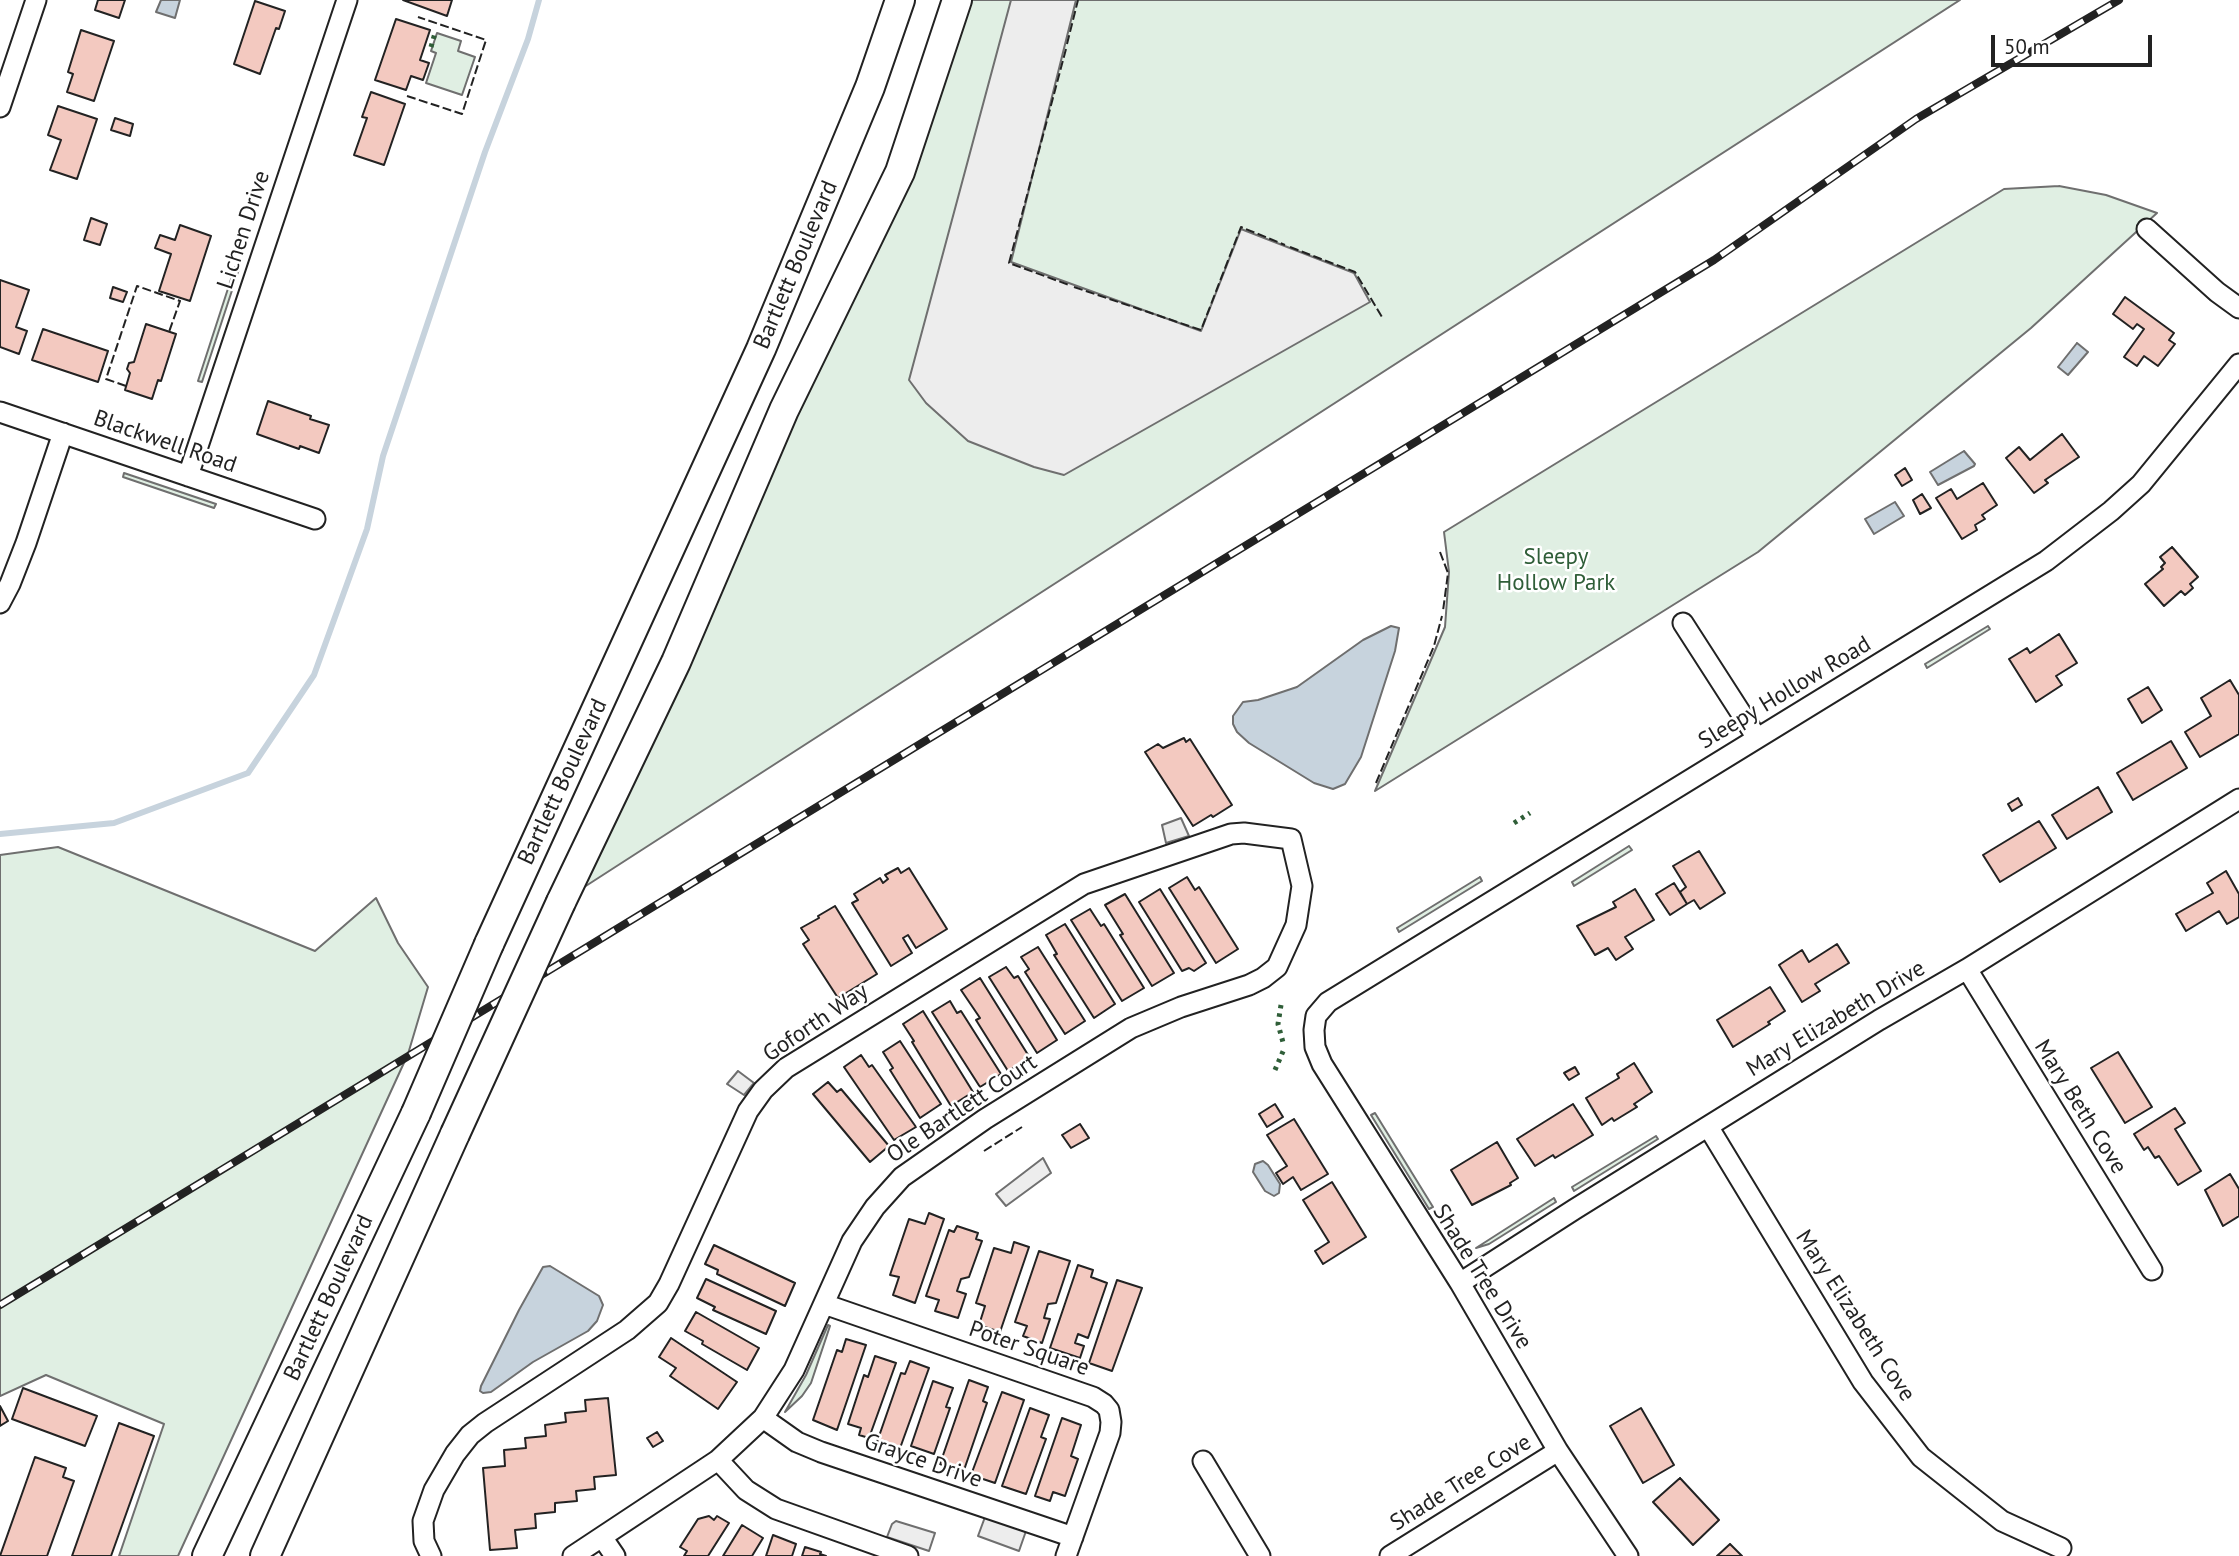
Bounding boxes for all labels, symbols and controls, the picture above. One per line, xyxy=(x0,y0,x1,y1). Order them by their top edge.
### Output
scale bar xyxy=(1994,21,2155,65)
text: 50 m xyxy=(2004,33,2050,60)
street label: Lichen Drive xyxy=(212,167,276,293)
street label: Bartlett Boulevard xyxy=(748,177,844,353)
street label: Blackwell Road xyxy=(90,405,240,479)
park label: Sleepy Hollow Park xyxy=(1497,543,1615,597)
street label: Sleepy Hollow Road xyxy=(1694,631,1876,755)
street label: Bartlett Boulevard xyxy=(512,695,614,869)
street label: Mary Elizabeth Drive xyxy=(1742,955,1930,1083)
street label: Goforth Way xyxy=(758,978,874,1068)
street label: Mary Beth Cove xyxy=(2028,1035,2132,1179)
street label: Ole Bartlett Court xyxy=(882,1049,1042,1169)
street label: Shade Tree Drive xyxy=(1426,1200,1538,1354)
street label: Bartlett Boulevard xyxy=(278,1211,380,1385)
street label: Mary Elizabeth Cove xyxy=(1789,1225,1921,1407)
street label: Poter Square xyxy=(965,1316,1093,1382)
street label: Grayce Drive xyxy=(860,1428,986,1494)
street label: Shade Tree Cove xyxy=(1386,1429,1536,1537)

